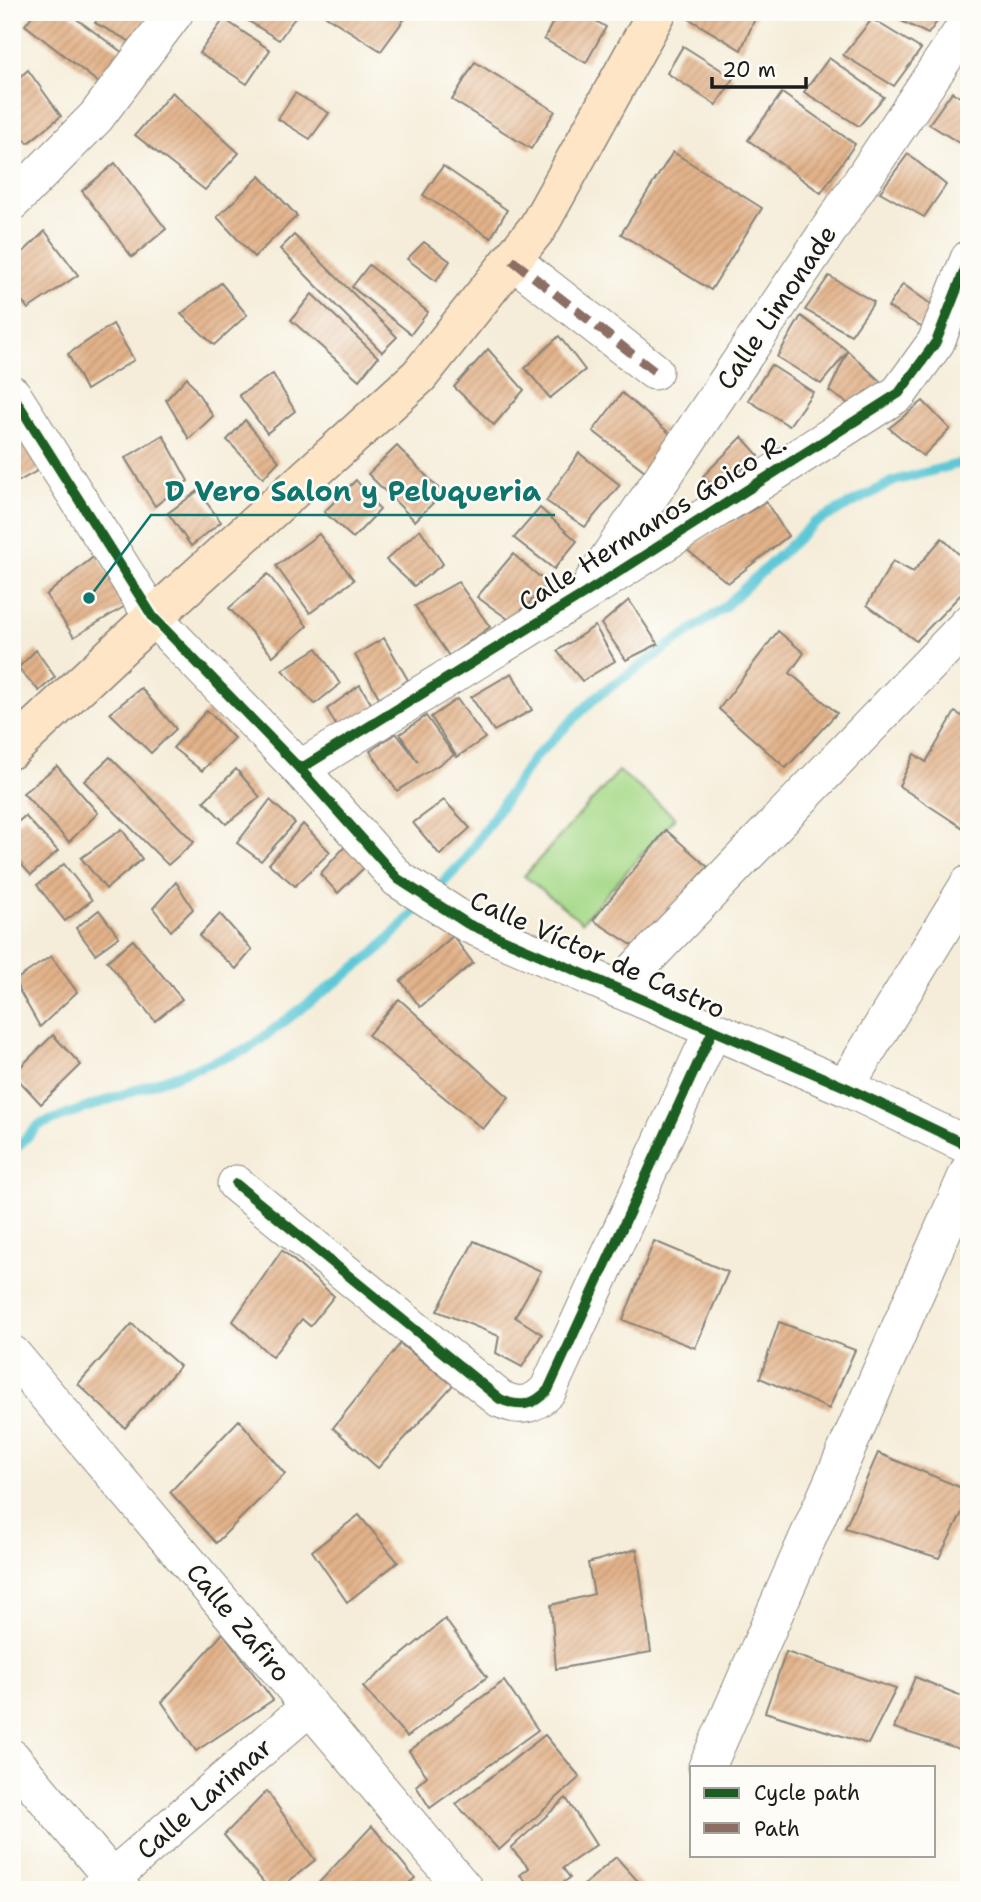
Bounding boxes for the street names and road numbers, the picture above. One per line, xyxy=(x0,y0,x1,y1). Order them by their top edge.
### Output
street label: Calle Limonade xyxy=(708,218,844,396)
street label: Calle Hermanos Goico R. xyxy=(511,425,793,619)
street label: Calle Víctor de Castro xyxy=(465,882,731,1026)
street label: Calle Zafiro xyxy=(179,1555,299,1689)
street label: Calle Larimar xyxy=(129,1729,279,1867)

